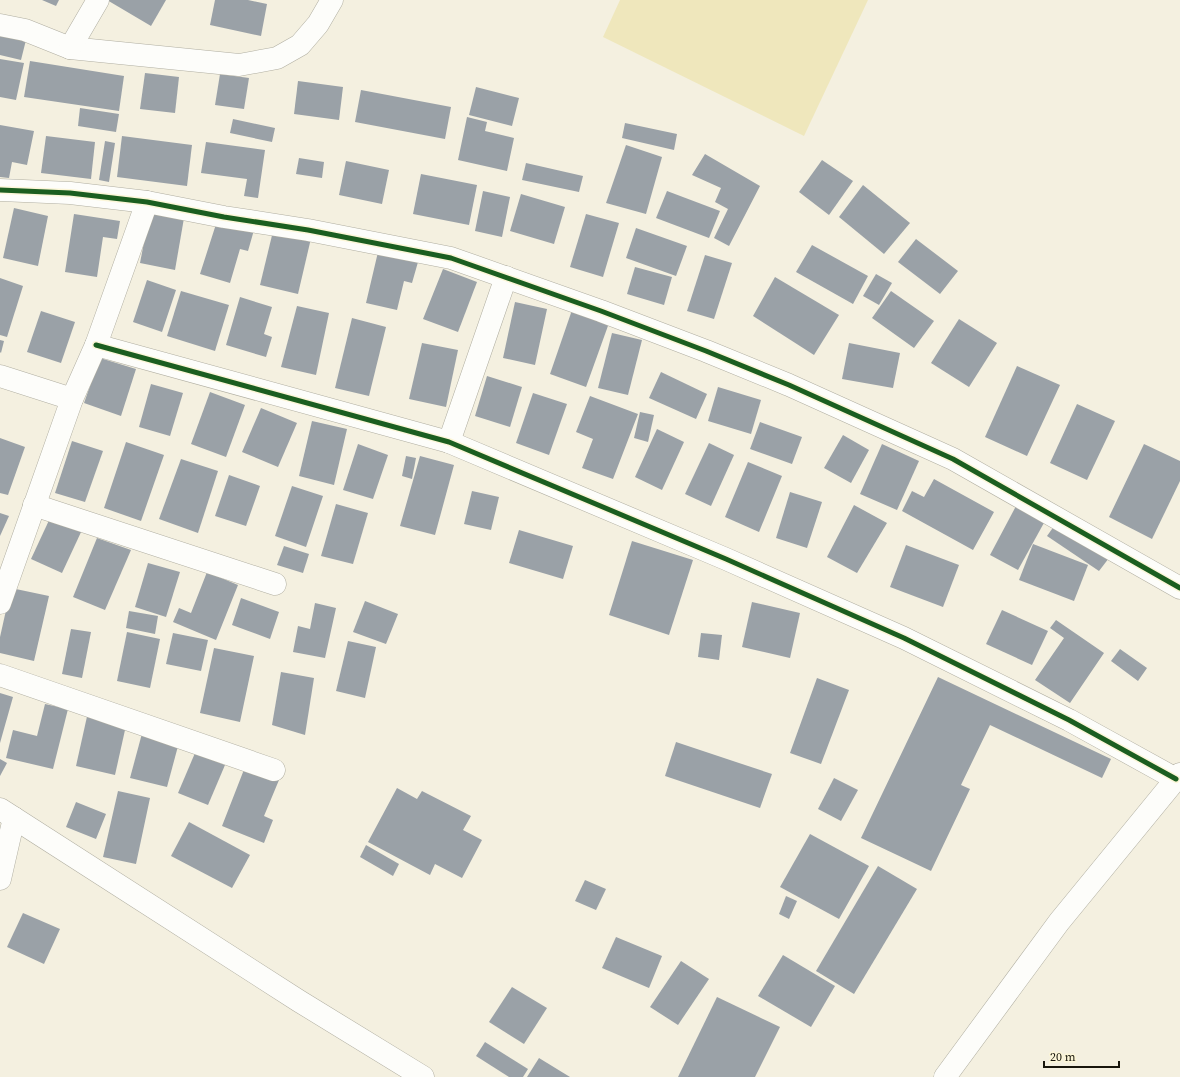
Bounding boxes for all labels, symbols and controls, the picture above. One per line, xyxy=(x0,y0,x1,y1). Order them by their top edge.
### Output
scale bar xyxy=(1044,1043,1119,1069)
text: 20 m xyxy=(1050,1049,1076,1065)

